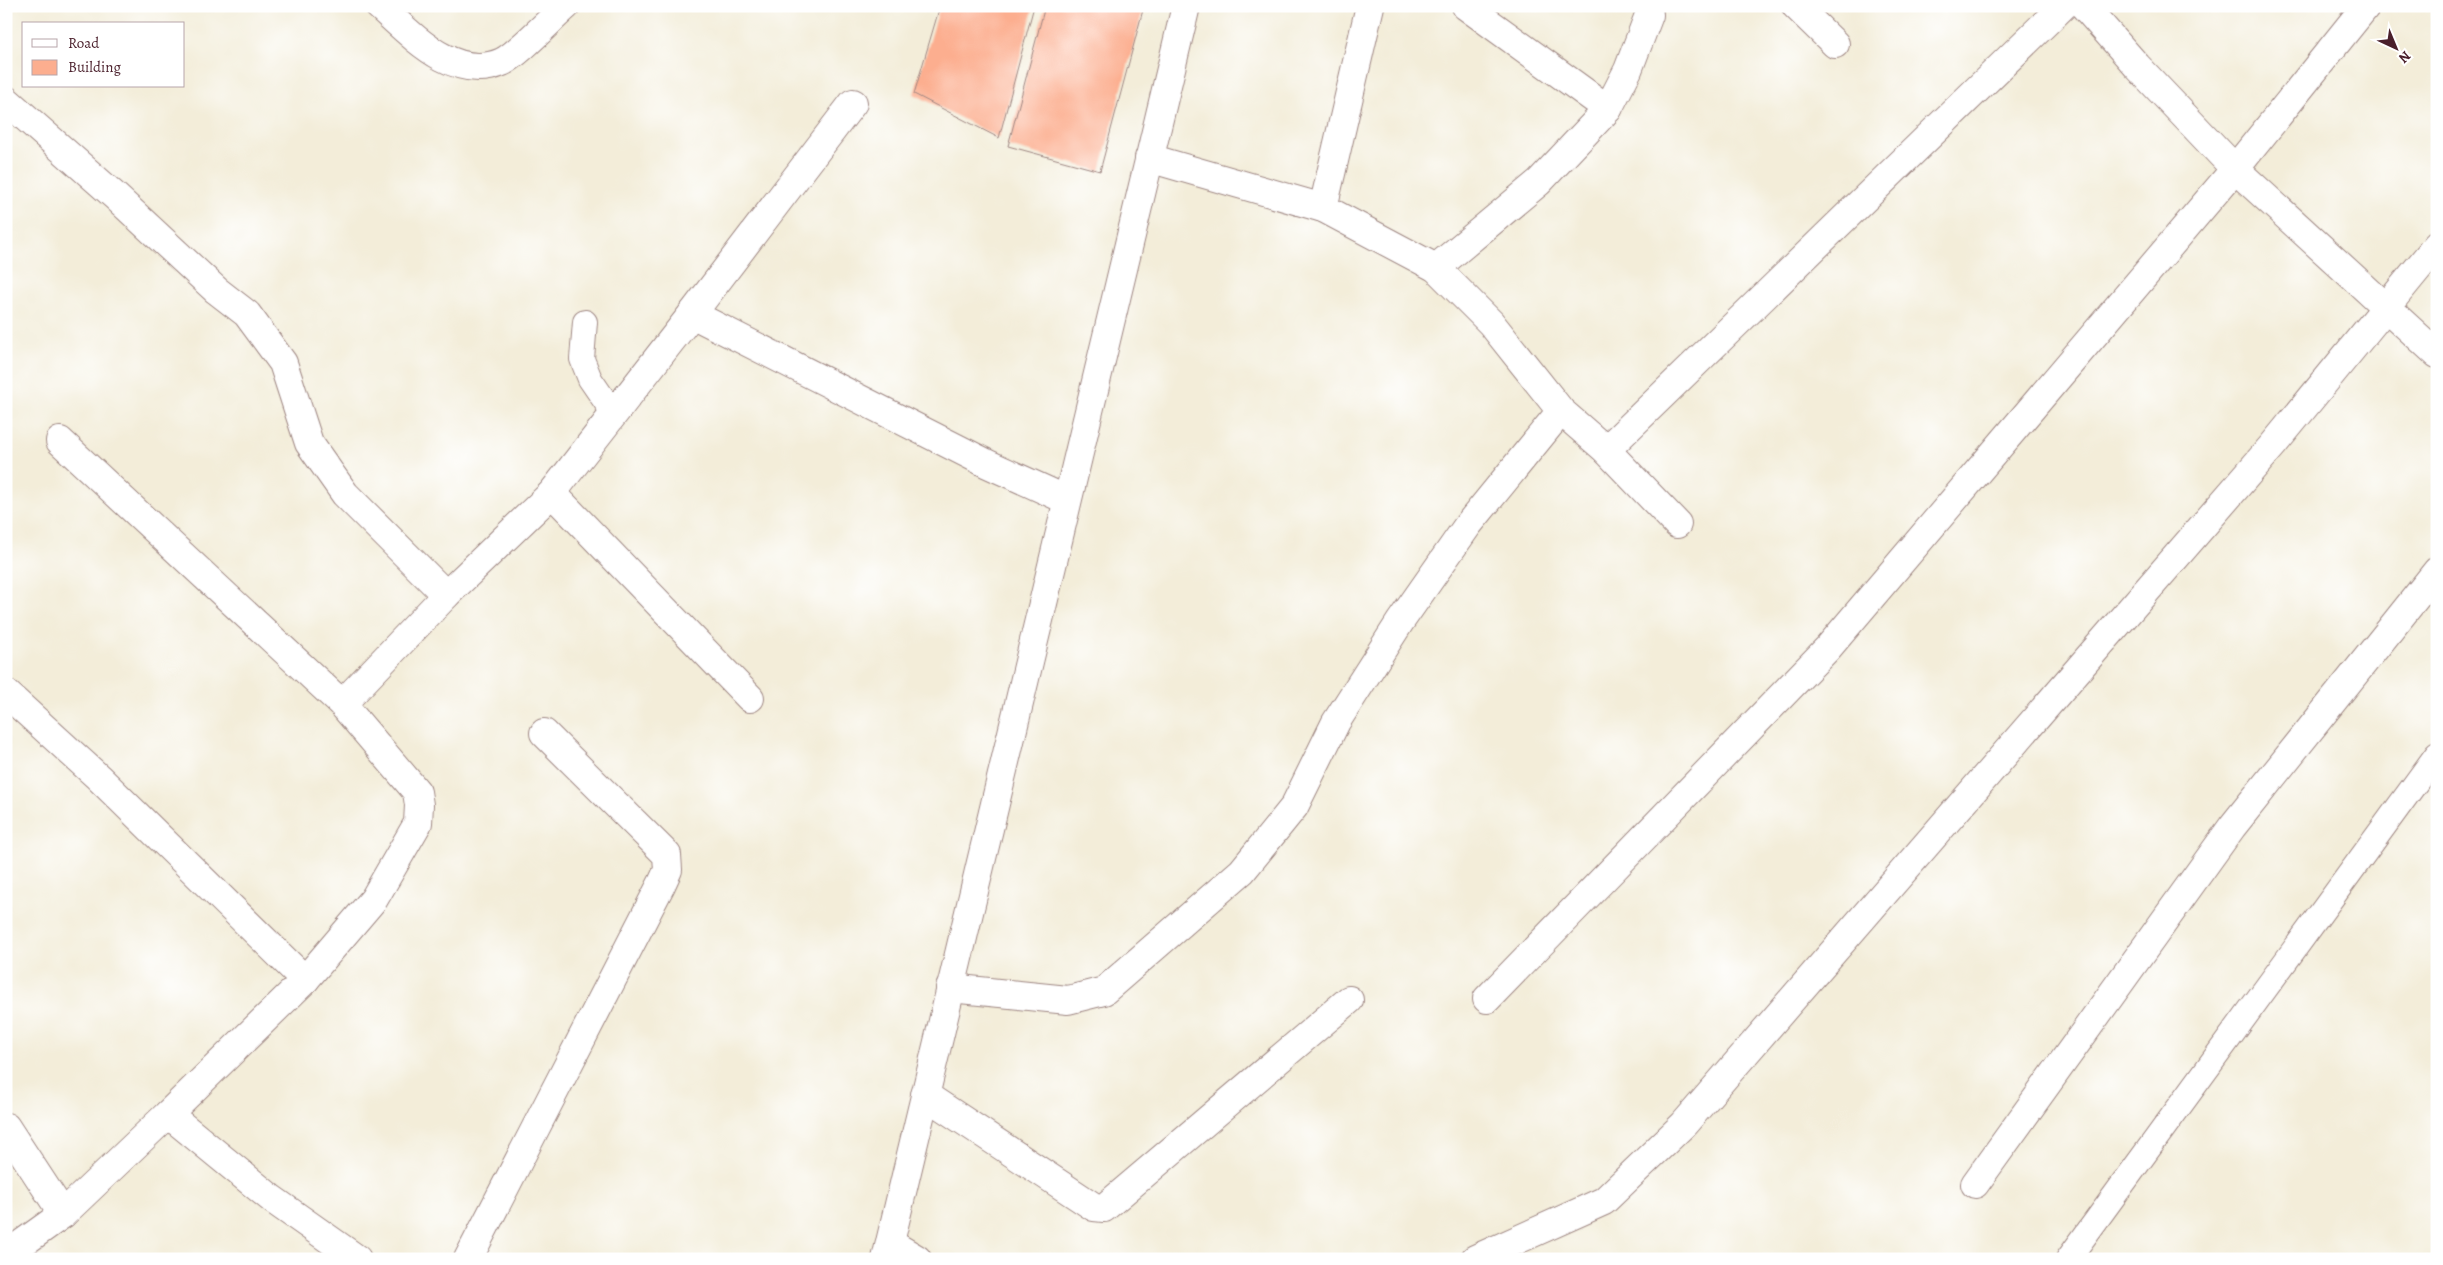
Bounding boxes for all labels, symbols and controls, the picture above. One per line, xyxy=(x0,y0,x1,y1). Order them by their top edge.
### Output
legend xyxy=(22,22,185,88)
north arrow xyxy=(2370,22,2420,72)
text: Road xyxy=(68,33,100,53)
text: N xyxy=(2394,47,2415,67)
text: Building xyxy=(68,57,121,77)

